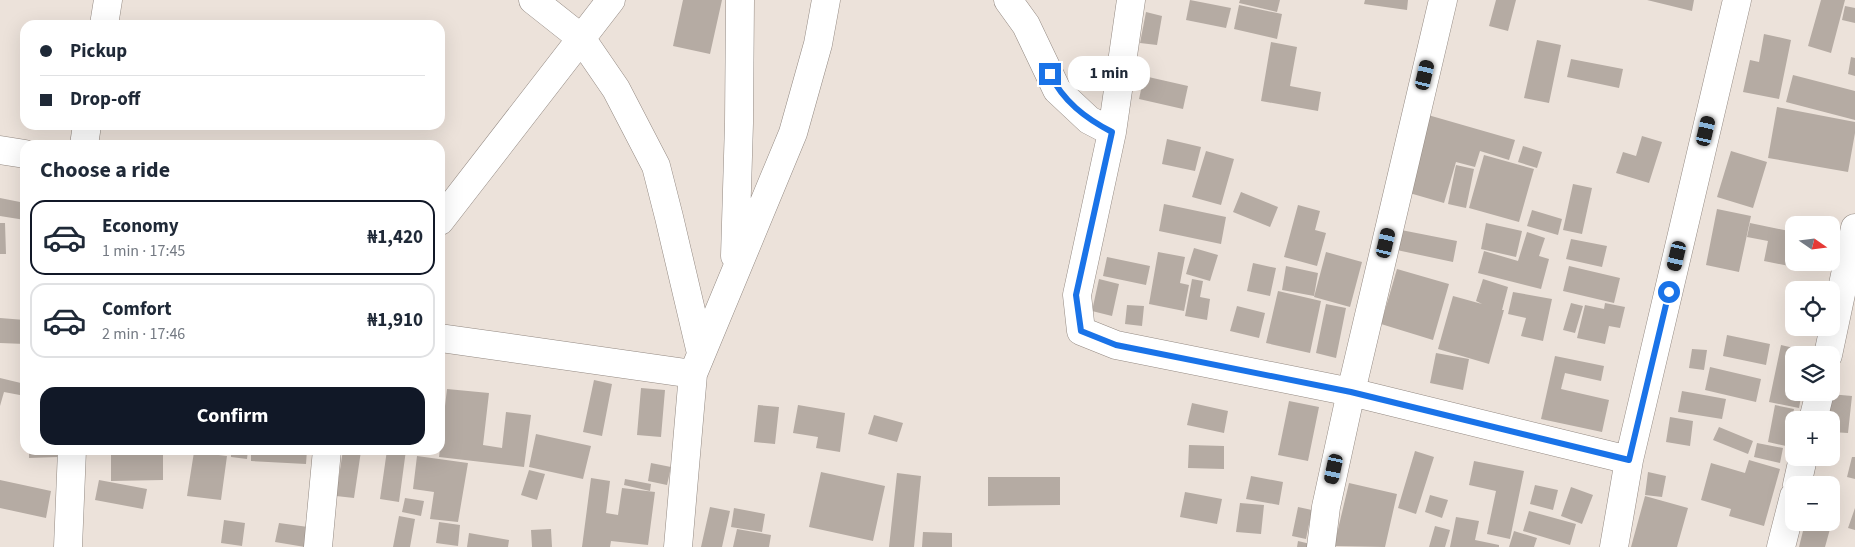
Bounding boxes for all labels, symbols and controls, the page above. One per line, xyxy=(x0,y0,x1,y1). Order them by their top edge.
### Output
text: Pickup xyxy=(70,38,127,65)
callout: 1 min xyxy=(1068,56,1150,92)
car xyxy=(1414,59,1435,91)
text: 1 min xyxy=(1090,62,1128,84)
route end xyxy=(1039,63,1061,85)
text: Drop-off xyxy=(70,86,140,113)
car xyxy=(1695,115,1716,147)
text: Choose a ride xyxy=(40,154,170,186)
text: Economy xyxy=(102,213,179,240)
icon: car xyxy=(42,215,87,260)
north arrow xyxy=(1785,216,1840,271)
map controls xyxy=(1785,216,1840,531)
text: ₦1,420 xyxy=(367,224,423,251)
car xyxy=(1375,227,1396,259)
text: 1 min · 17:45 xyxy=(102,240,185,262)
car xyxy=(1666,240,1687,272)
route start xyxy=(1658,281,1680,303)
button: locate xyxy=(1785,281,1840,336)
text: Comfort xyxy=(102,296,172,323)
icon: car xyxy=(42,298,87,343)
text: ₦1,910 xyxy=(367,307,423,334)
text: 2 min · 17:46 xyxy=(102,323,185,345)
button: layers xyxy=(1785,346,1840,401)
button: Confirm xyxy=(40,387,425,445)
button: + xyxy=(1785,411,1840,466)
car xyxy=(1323,453,1344,485)
button: − xyxy=(1785,476,1840,531)

